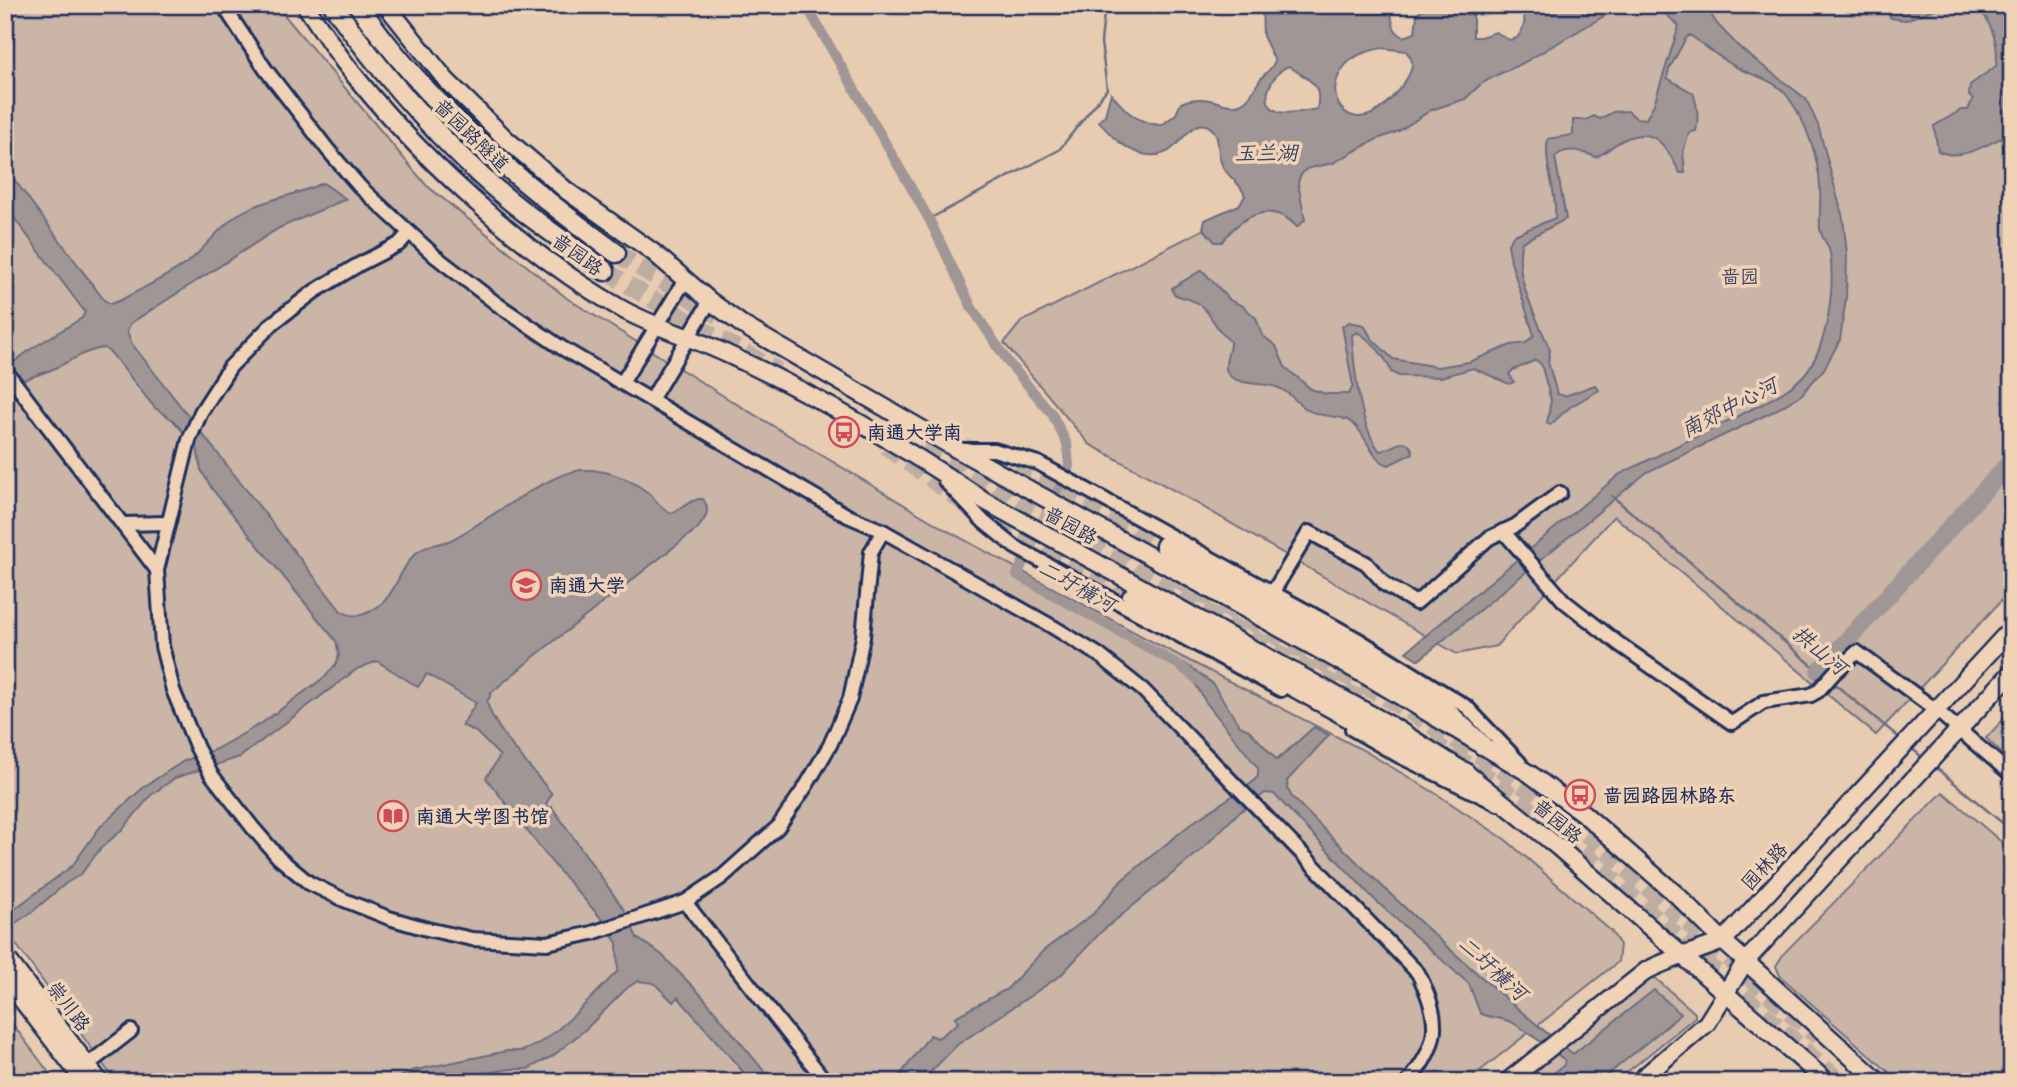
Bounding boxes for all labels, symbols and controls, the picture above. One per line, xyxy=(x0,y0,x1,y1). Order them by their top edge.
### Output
street label: 啬园路隧道 xyxy=(429,93,515,177)
water label: 玉兰湖 xyxy=(1235,139,1299,166)
street label: 啬园路 xyxy=(548,228,608,280)
park label: 啬园 xyxy=(1721,264,1759,288)
water label: 南郊中心河 xyxy=(1676,370,1785,443)
bus stop icon: 南通大学南 xyxy=(827,415,861,449)
place label: 南通大学南 xyxy=(867,420,962,444)
street label: 啬园路 xyxy=(1040,501,1102,549)
water label: 二圩横河 xyxy=(1034,554,1123,620)
school or university icon: 南通大学 xyxy=(509,568,543,602)
place label: 南通大学 xyxy=(549,573,625,597)
water label: 拱山河 xyxy=(1787,619,1855,683)
bus stop icon: 啬园路园林路东 xyxy=(1563,778,1597,812)
place label: 啬园路园林路东 xyxy=(1603,783,1736,807)
street label: 啬园路 xyxy=(1528,793,1588,849)
library icon: 南通大学图书馆 xyxy=(376,799,410,833)
place label: 南通大学图书馆 xyxy=(416,804,549,828)
street label: 园林路 xyxy=(1736,837,1792,895)
water label: 二圩横河 xyxy=(1453,930,1535,1008)
street label: 崇川路 xyxy=(42,976,96,1036)

